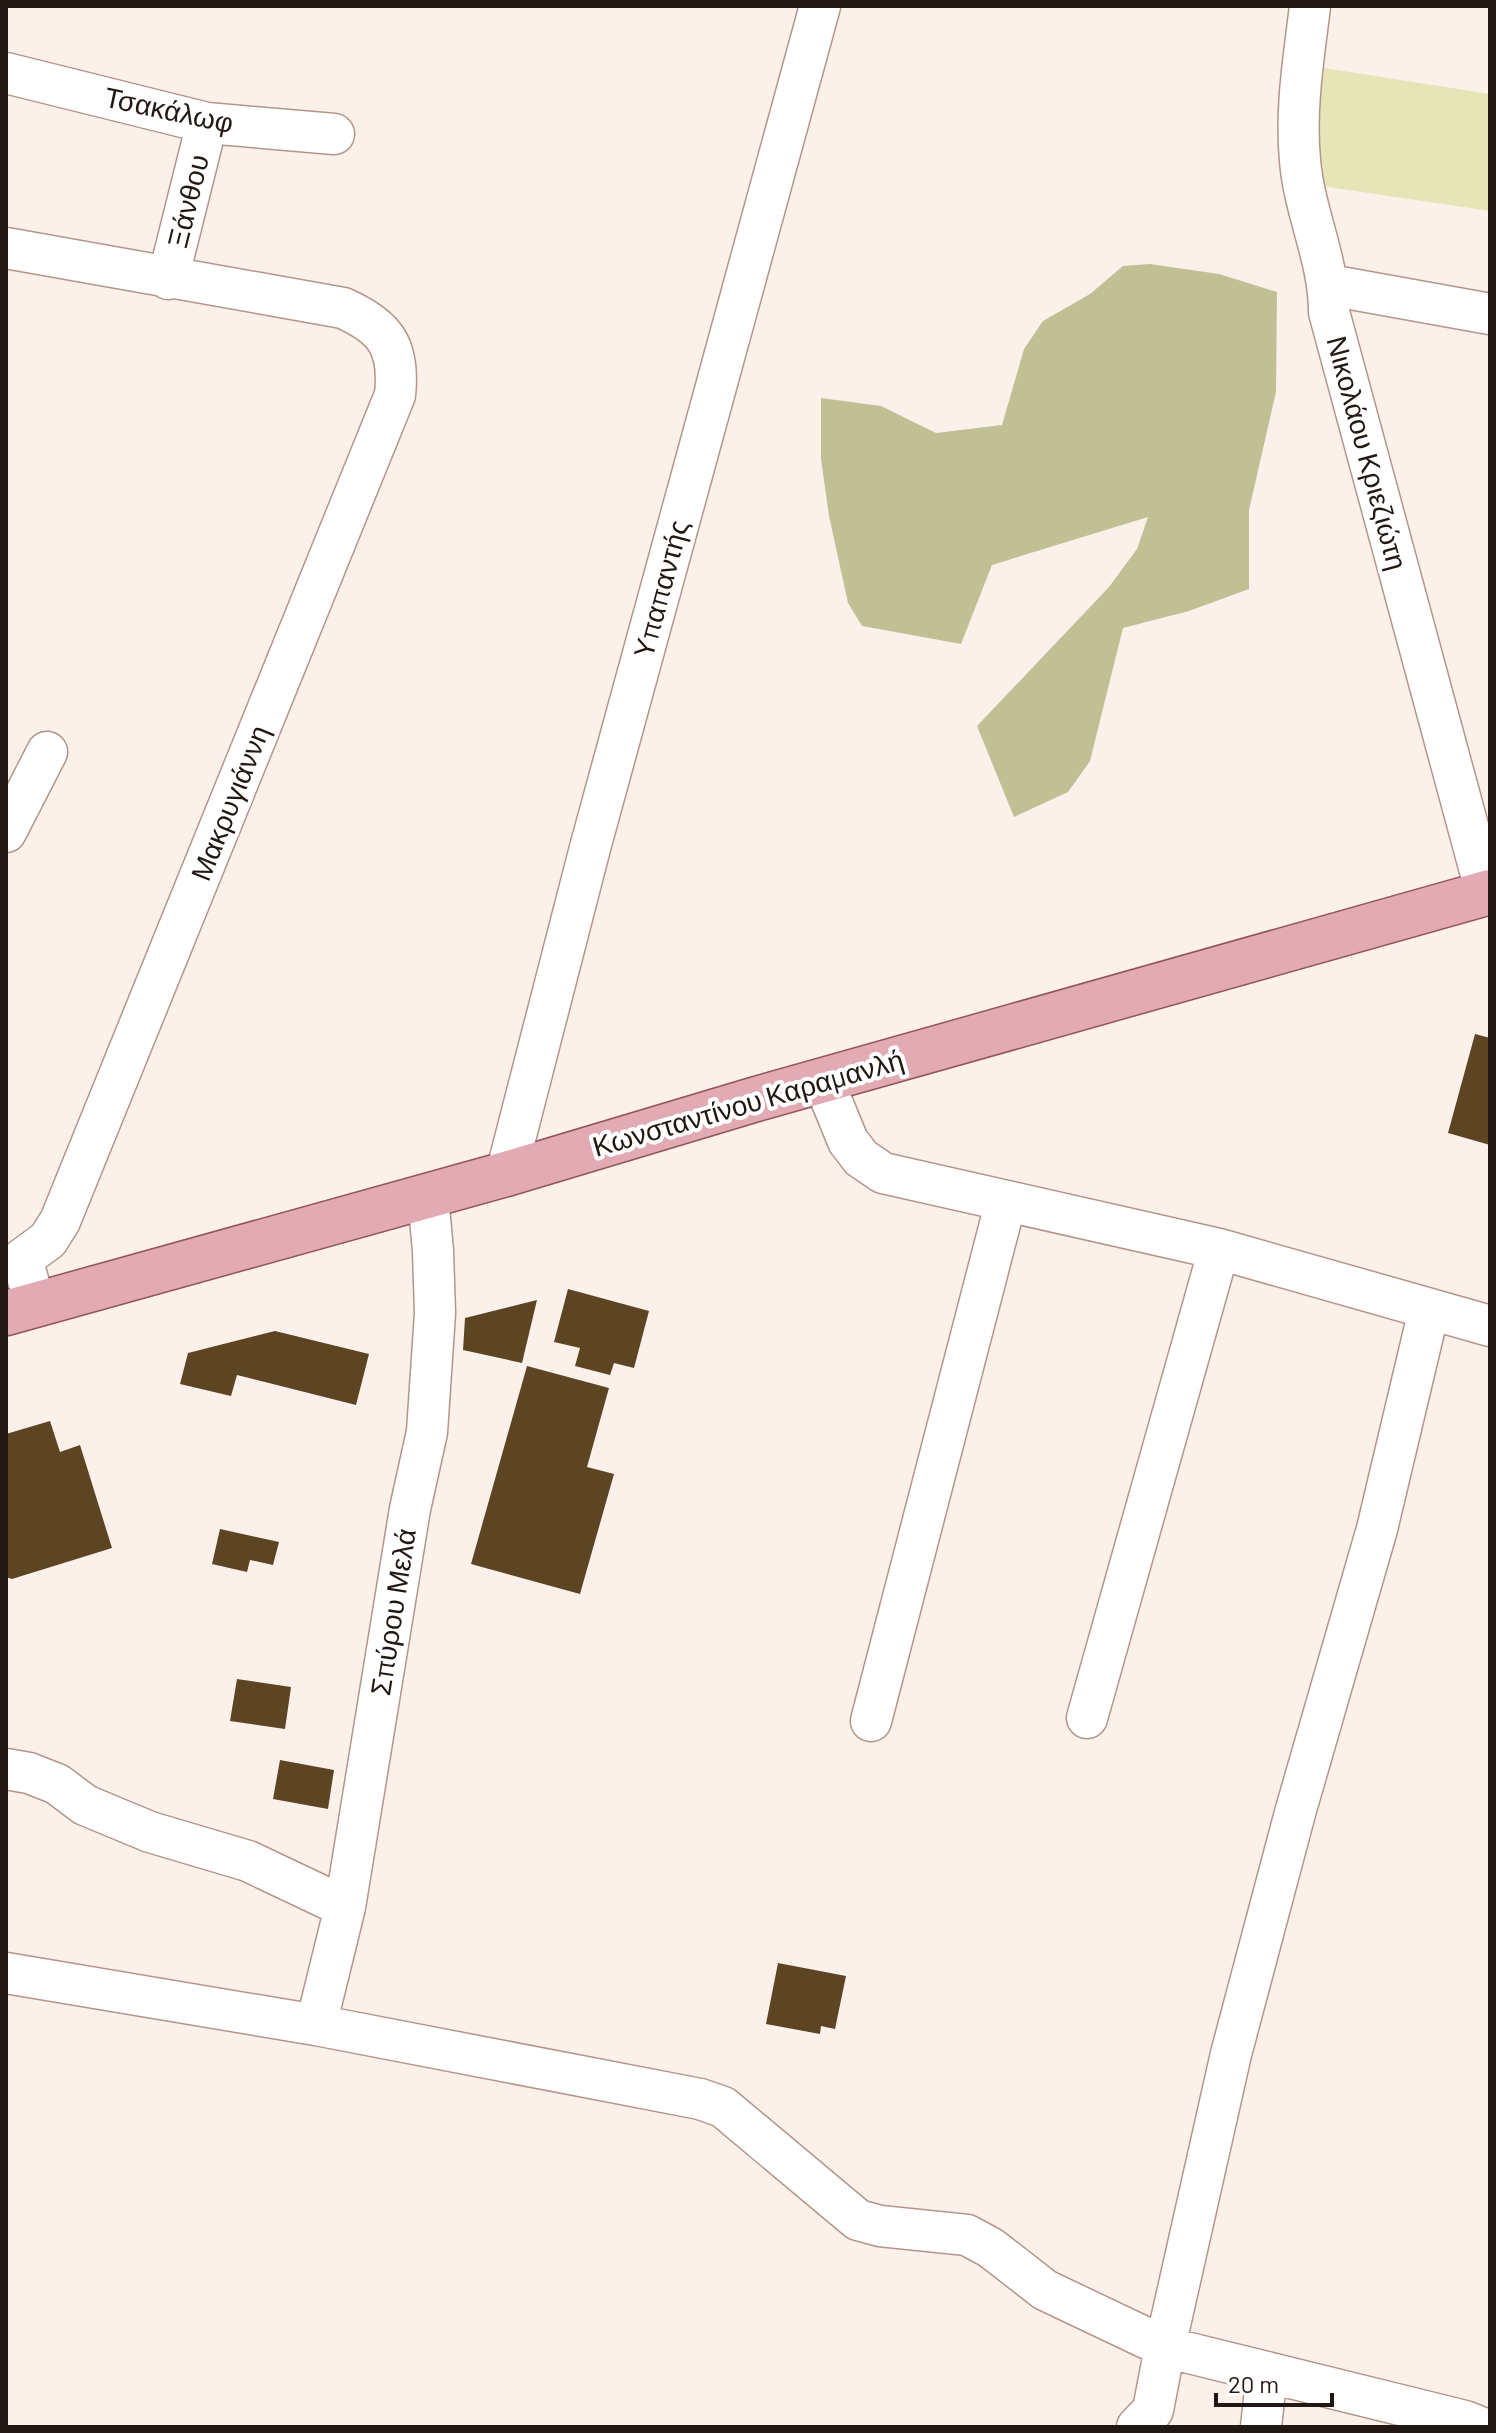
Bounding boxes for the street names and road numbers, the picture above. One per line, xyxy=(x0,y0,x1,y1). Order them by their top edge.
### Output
street label: Τσακάλωφ xyxy=(102,79,237,139)
street label: Ξάνθου xyxy=(159,151,215,251)
street label: Νικολάου Κριεζιώτη xyxy=(1320,332,1416,573)
street label: Υπαπαντής xyxy=(625,516,695,661)
street label: Μακρυγιάννη xyxy=(182,720,276,885)
street label: Κωνσταντίνου Καραμανλή xyxy=(588,1041,907,1163)
street label: Σπύρου Μελά xyxy=(362,1526,422,1698)

